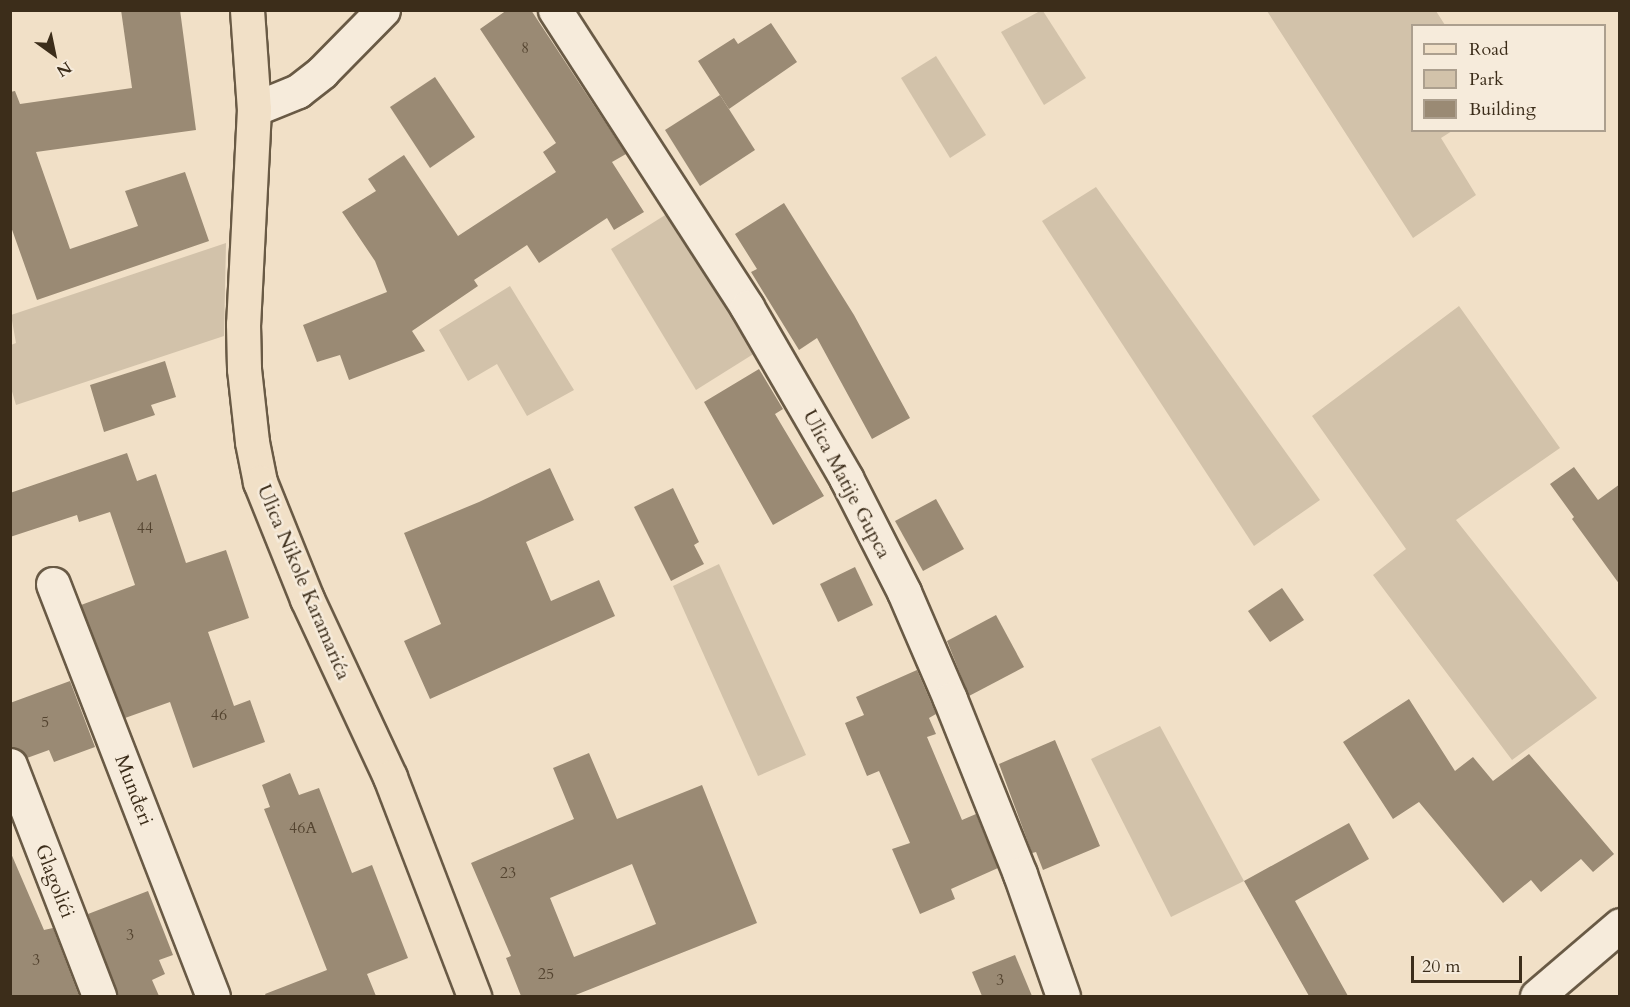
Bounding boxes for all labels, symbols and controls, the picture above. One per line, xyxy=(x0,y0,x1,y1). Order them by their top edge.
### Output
north arrow xyxy=(24,24,84,84)
legend xyxy=(1411,24,1606,132)
text: Road xyxy=(1469,37,1509,62)
house number: 8 xyxy=(521,38,529,58)
text: N xyxy=(52,56,76,82)
text: Park xyxy=(1469,67,1504,92)
text: Building xyxy=(1469,97,1536,122)
street label: Ulica Matije Gupca xyxy=(798,406,896,562)
street label: Ulica Nikole Karamarića xyxy=(252,481,356,683)
house number: 44 xyxy=(137,518,153,538)
house number: 46 xyxy=(211,705,227,725)
house number: 5 xyxy=(41,712,49,732)
street label: Munđeri xyxy=(110,751,158,829)
house number: 46A xyxy=(289,818,317,838)
street label: Glagolići xyxy=(30,841,80,921)
house number: 23 xyxy=(500,863,516,883)
house number: 3 xyxy=(126,925,134,945)
scale bar xyxy=(1414,944,1525,982)
house number: 3 xyxy=(32,950,40,970)
text: 20 m xyxy=(1422,954,1461,979)
house number: 25 xyxy=(538,964,554,984)
house number: 3 xyxy=(996,970,1004,990)

